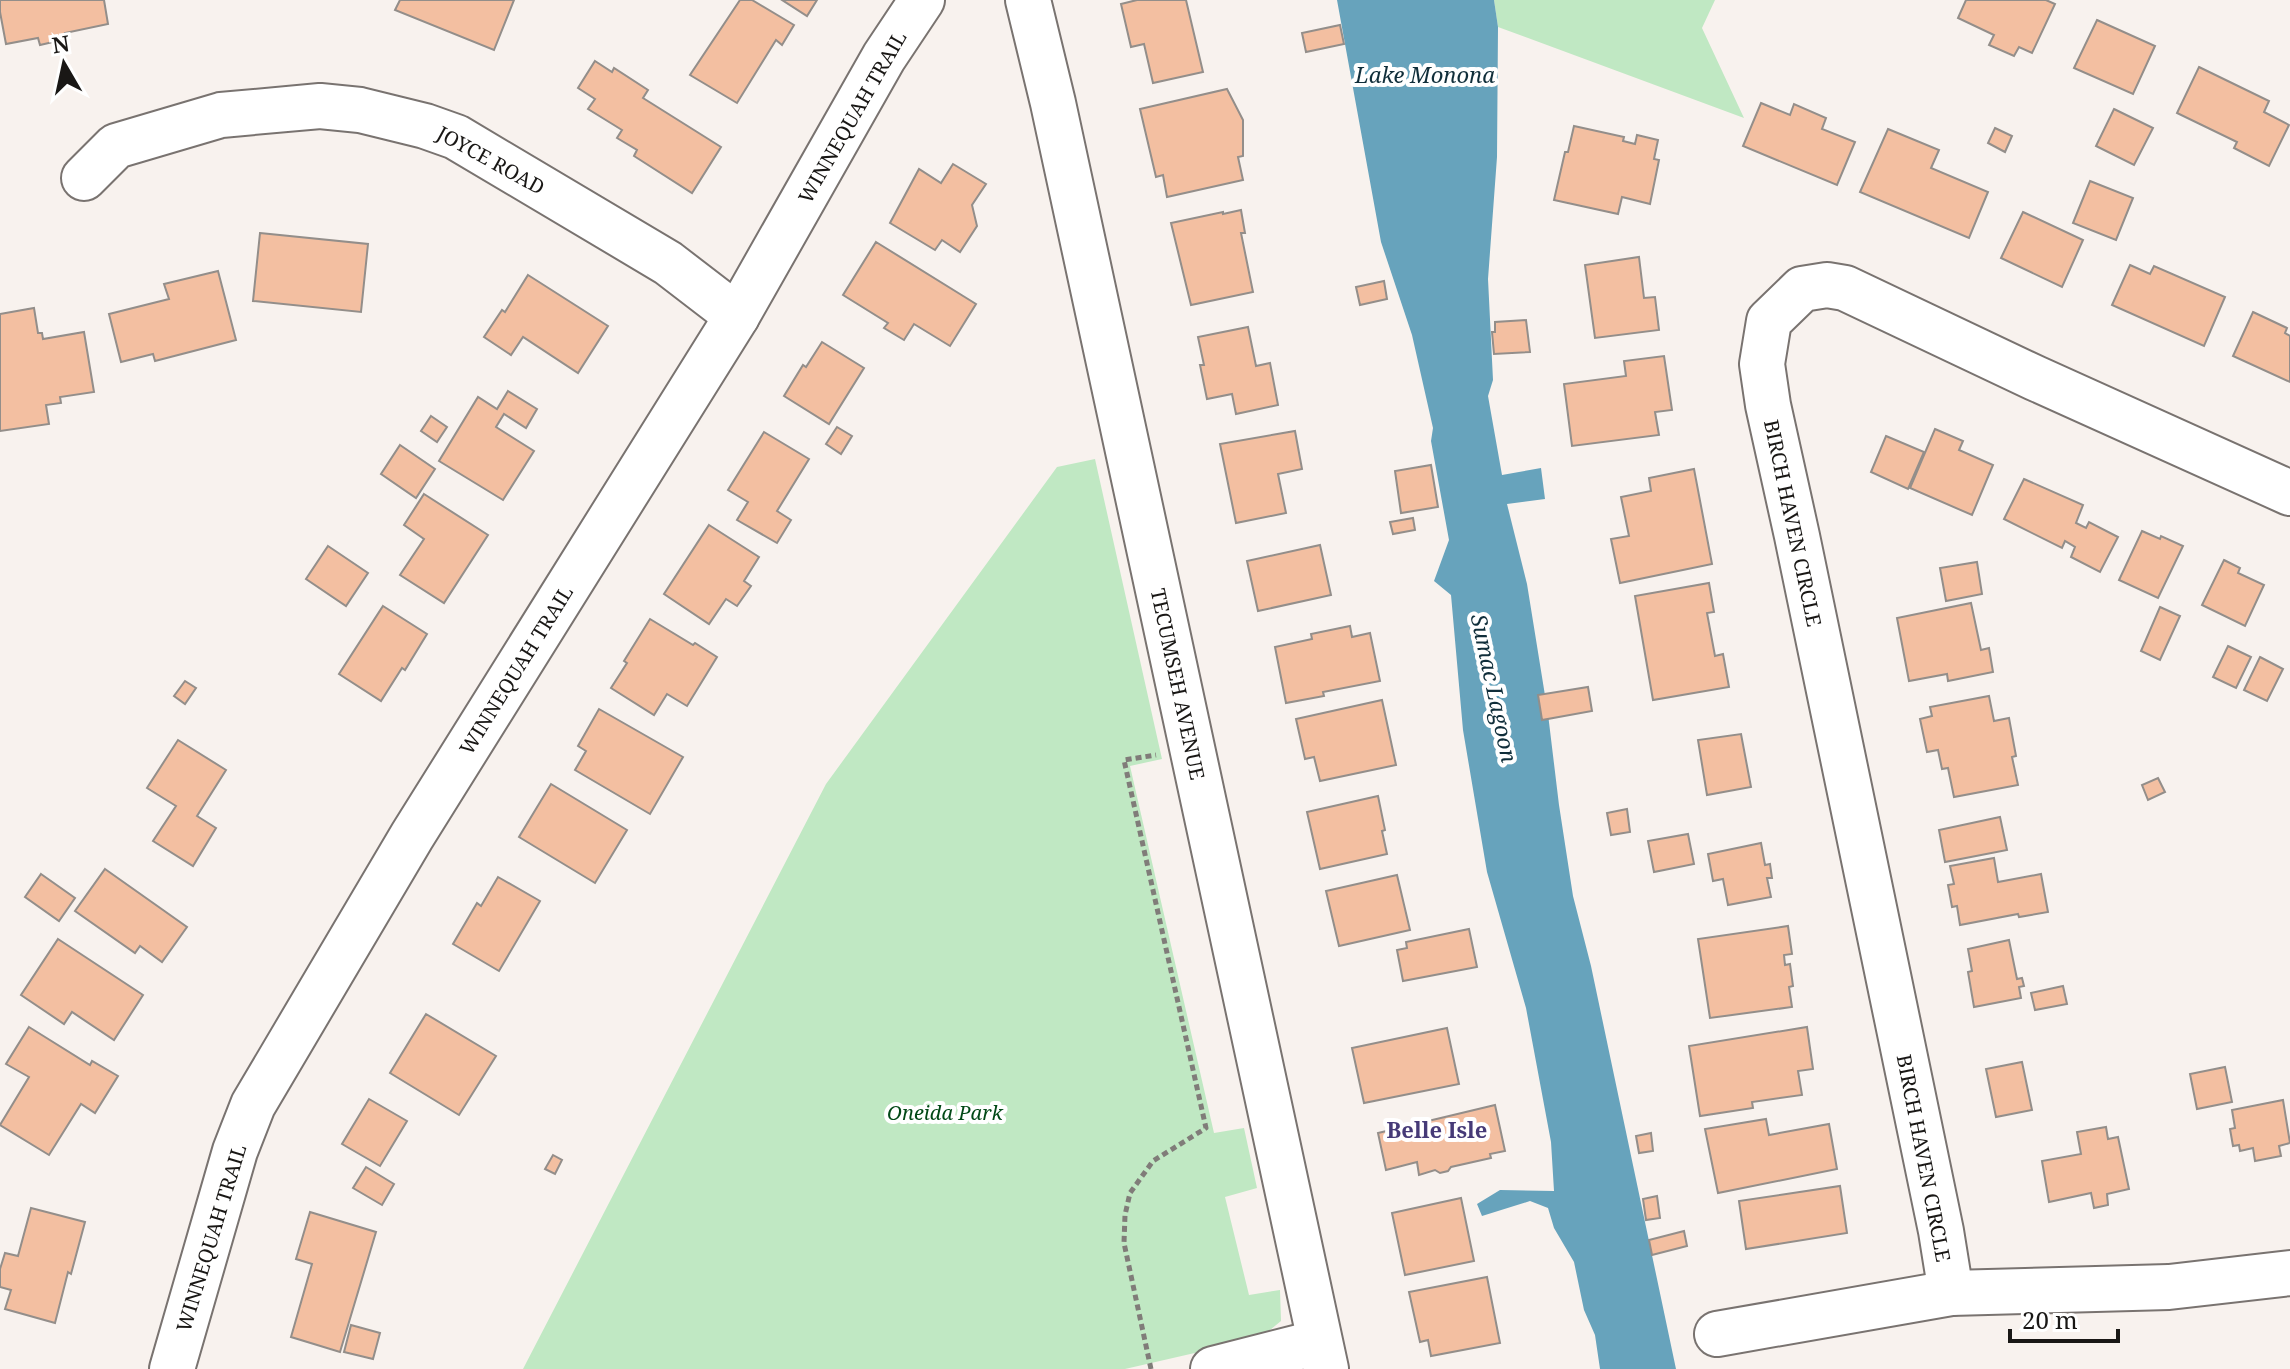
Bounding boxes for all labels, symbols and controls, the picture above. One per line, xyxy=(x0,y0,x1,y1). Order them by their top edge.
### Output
north arrow xyxy=(24,24,104,104)
street label: WINNEQUAH TRAIL xyxy=(792,26,912,208)
text: N xyxy=(50,27,72,59)
water label: Lake Monona xyxy=(1354,59,1495,89)
street label: JOYCE ROAD xyxy=(432,119,550,201)
street label: BIRCH HAVEN CIRCLE xyxy=(1758,417,1828,629)
street label: WINNEQUAH TRAIL xyxy=(453,580,579,760)
street label: TECUMSEH AVENUE xyxy=(1145,586,1211,782)
water label: Sumac Lagoon xyxy=(1465,611,1525,765)
street label: BIRCH HAVEN CIRCLE xyxy=(1891,1052,1957,1264)
park label: Oneida Park xyxy=(887,1099,1004,1126)
district label: Belle Isle xyxy=(1387,1114,1487,1144)
street label: WINNEQUAH TRAIL xyxy=(170,1141,252,1335)
scale bar xyxy=(2010,1293,2118,1343)
text: 20 m xyxy=(2022,1303,2078,1336)

